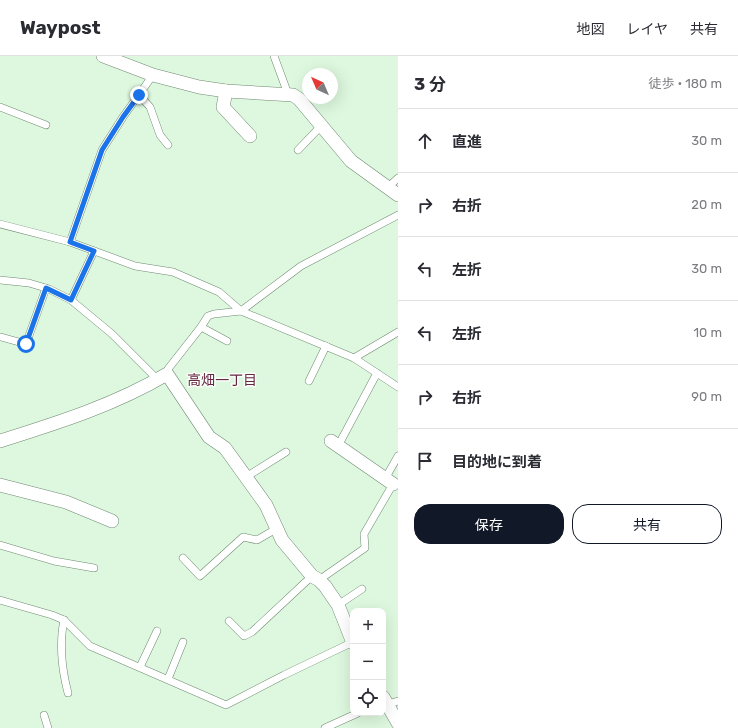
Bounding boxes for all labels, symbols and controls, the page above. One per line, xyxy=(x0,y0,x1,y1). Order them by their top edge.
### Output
text: Waypost xyxy=(20,16,101,39)
text: 地図 xyxy=(576,21,604,38)
text: レイヤ xyxy=(626,21,668,38)
text: 共有 xyxy=(690,21,718,38)
north arrow xyxy=(302,68,338,104)
text: 3 分 xyxy=(414,74,446,94)
text: 徒歩 · 180 m xyxy=(649,76,722,91)
route end xyxy=(130,86,148,104)
icon: ahead xyxy=(414,130,436,152)
text: 直進 xyxy=(452,133,482,151)
text: 30 m xyxy=(691,133,722,148)
icon: right xyxy=(414,194,436,216)
text: 右折 xyxy=(452,197,482,215)
text: 20 m xyxy=(691,197,722,212)
icon: left xyxy=(414,258,436,280)
text: 左折 xyxy=(452,261,482,279)
text: 30 m xyxy=(691,261,722,276)
icon: left xyxy=(414,322,436,344)
text: 左折 xyxy=(452,325,482,343)
text: 10 m xyxy=(693,325,722,340)
route start xyxy=(17,335,35,353)
district label: 高畑一丁目 xyxy=(187,372,257,389)
icon: right xyxy=(414,386,436,408)
text: 右折 xyxy=(452,389,482,407)
text: 90 m xyxy=(691,389,722,404)
icon: arrive xyxy=(414,450,436,472)
text: 目的地に到着 xyxy=(452,453,542,471)
button: 保存 xyxy=(414,504,564,544)
button: 共有 xyxy=(572,504,722,544)
map controls xyxy=(350,608,386,716)
button: + xyxy=(350,608,386,644)
button: − xyxy=(350,644,386,680)
button: locate xyxy=(350,680,386,716)

